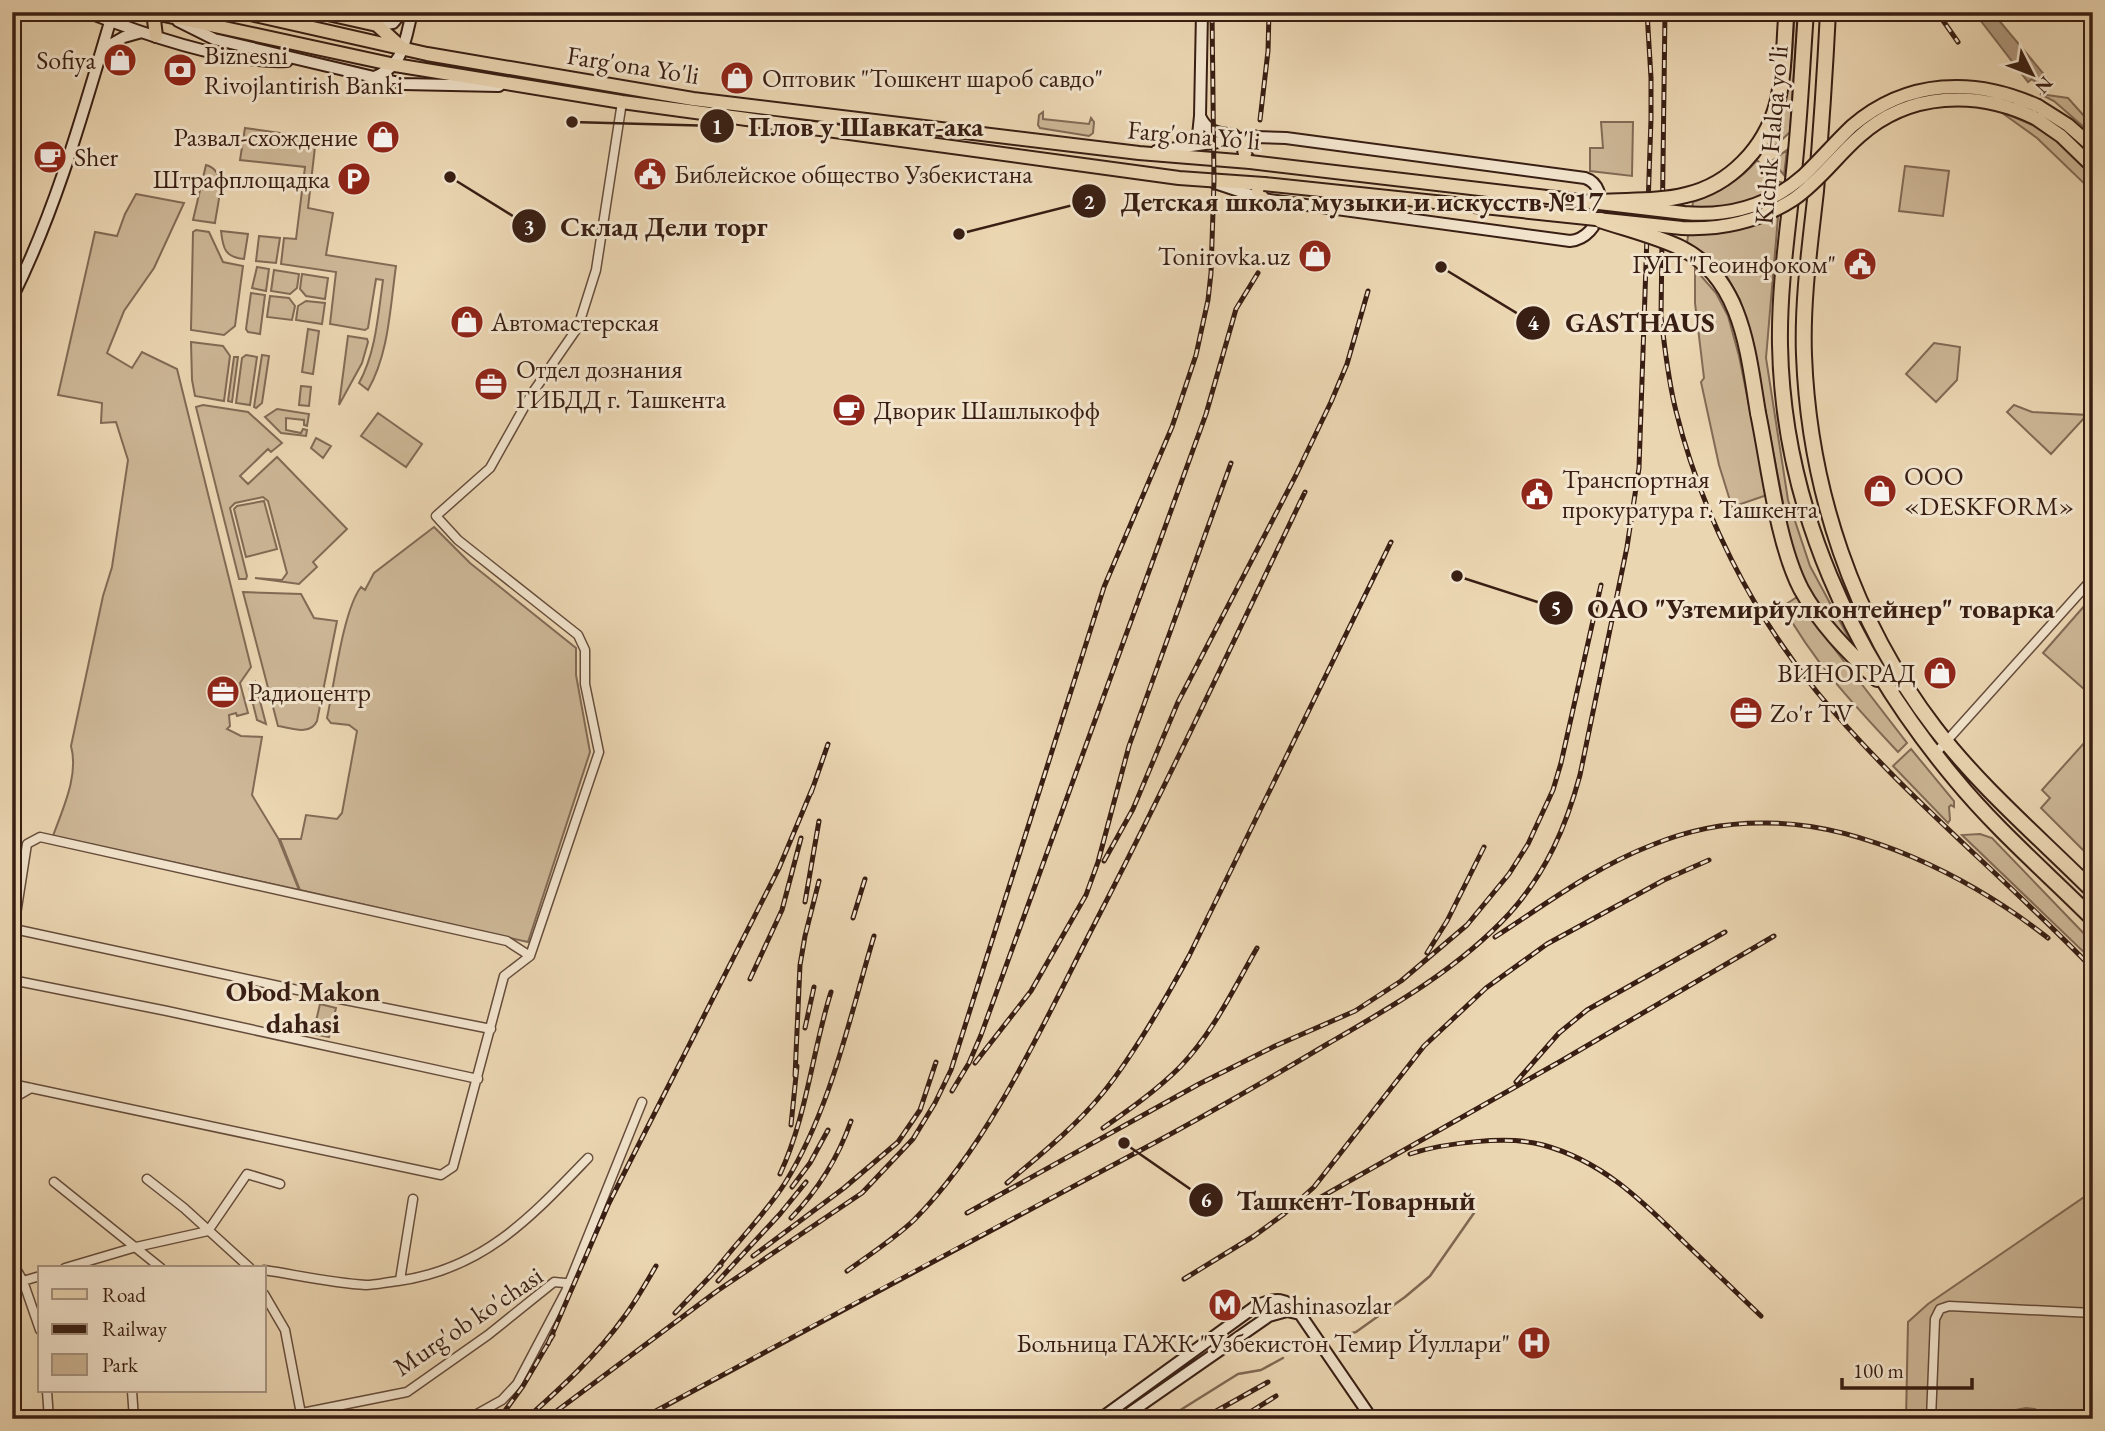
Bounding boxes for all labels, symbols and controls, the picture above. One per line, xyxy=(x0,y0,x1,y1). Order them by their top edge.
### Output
place label: Biznesni Rivojlantirish Banki xyxy=(204,38,403,102)
street label: Farg'ona Yo'li xyxy=(564,38,702,92)
north arrow xyxy=(1996,38,2066,108)
shop icon: Sofiya xyxy=(101,41,139,79)
place label: Sofiya xyxy=(36,43,97,77)
street label: Kichik Halqa yo'li xyxy=(1746,44,1796,226)
bank icon: Biznesni Rivojlantirish Banki xyxy=(161,51,199,89)
shop icon: Оптовик "Тошкент шароб савдо" xyxy=(718,59,756,97)
place label: Оптовик "Тошкент шароб савдо" xyxy=(762,61,1103,95)
text: N xyxy=(2029,71,2059,100)
callout: Плов у Шавкат-ака xyxy=(699,102,998,151)
text: Плов у Шавкат-ака xyxy=(748,108,984,144)
street label: Farg'ona Yo'li xyxy=(1126,112,1262,158)
text: 1 xyxy=(711,113,723,140)
shop icon: Развал-схождение xyxy=(364,118,402,156)
place label: Развал-схождение xyxy=(174,120,358,154)
cafe icon: Sher xyxy=(31,138,69,176)
place label: Sher xyxy=(74,140,119,174)
public building icon: Библейское общество Узбекистана xyxy=(631,155,669,193)
place label: Библейское общество Узбекистана xyxy=(674,157,1033,191)
parking icon: Штрафплощадка xyxy=(335,160,373,198)
place label: Штрафплощадка xyxy=(153,162,331,196)
callout: Детская школа музыки и искусств №17 xyxy=(1071,177,1617,226)
text: Детская школа музыки и искусств №17 xyxy=(1121,183,1604,219)
text: 2 xyxy=(1083,188,1095,215)
callout: Склад Дели торг xyxy=(512,202,782,251)
text: Склад Дели торг xyxy=(560,208,768,244)
text: 3 xyxy=(523,213,535,240)
shop icon: Tonirovka.uz xyxy=(1296,237,1334,275)
place label: Tonirovka.uz xyxy=(1158,239,1290,273)
public building icon: ГУП "Геоинфоком" xyxy=(1841,245,1879,283)
place label: ГУП "Геоинфоком" xyxy=(1632,247,1836,281)
callout: GASTHAUS xyxy=(1516,298,1729,347)
shop icon: Автомастерская xyxy=(448,303,486,341)
text: GASTHAUS xyxy=(1565,304,1715,340)
place label: Автомастерская xyxy=(490,305,659,339)
text: 4 xyxy=(1527,309,1539,336)
place label: Отдел дознания ГИБДД г. Ташкента xyxy=(516,352,726,416)
office icon: Отдел дознания ГИБДД г. Ташкента xyxy=(472,365,510,403)
cafe icon: Дворик Шашлыкофф xyxy=(830,391,868,429)
place label: Дворик Шашлыкофф xyxy=(874,393,1100,427)
place label: ООО «DESKFORM» xyxy=(1904,459,2074,523)
place label: Транспортная прокуратура г. Ташкента xyxy=(1562,462,1819,526)
shop icon: ООО «DESKFORM» xyxy=(1861,472,1899,510)
public building icon: Транспортная прокуратура г. Ташкента xyxy=(1518,475,1556,513)
callout: ОАО "Узтемирйулконтейнер" товарка xyxy=(1538,583,2069,632)
text: ОАО "Узтемирйулконтейнер" товарка xyxy=(1587,590,2056,626)
text: 5 xyxy=(1550,594,1562,621)
shop icon: ВИНОГРАД xyxy=(1921,654,1959,692)
place label: ВИНОГРАД xyxy=(1777,656,1916,690)
office icon: Радиоцентр xyxy=(204,673,242,711)
place label: Радиоцентр xyxy=(248,675,371,709)
office icon: Zo'r TV xyxy=(1727,694,1765,732)
place label: Zo'r TV xyxy=(1770,696,1854,730)
district label: Obod Makon dahasi xyxy=(226,973,380,1041)
callout: Ташкент-Товарный xyxy=(1188,1175,1490,1224)
text: Ташкент-Товарный xyxy=(1237,1182,1475,1218)
text: 6 xyxy=(1200,1186,1212,1213)
street label: Murg'ob ko'chasi xyxy=(387,1258,549,1384)
legend xyxy=(38,1266,266,1392)
text: Road xyxy=(102,1281,146,1308)
metro station icon: Mashinasozlar xyxy=(1206,1286,1244,1324)
place label: Mashinasozlar xyxy=(1250,1288,1392,1322)
text: Railway xyxy=(102,1315,168,1342)
hospital icon: Больница ГАЖК "Узбекистон Темир Йуллари" xyxy=(1515,1324,1553,1362)
place label: Больница ГАЖК "Узбекистон Темир Йуллари" xyxy=(1016,1326,1510,1360)
scale bar xyxy=(1842,1347,1972,1391)
text: Park xyxy=(102,1351,139,1378)
text: 100 m xyxy=(1853,1357,1904,1384)

